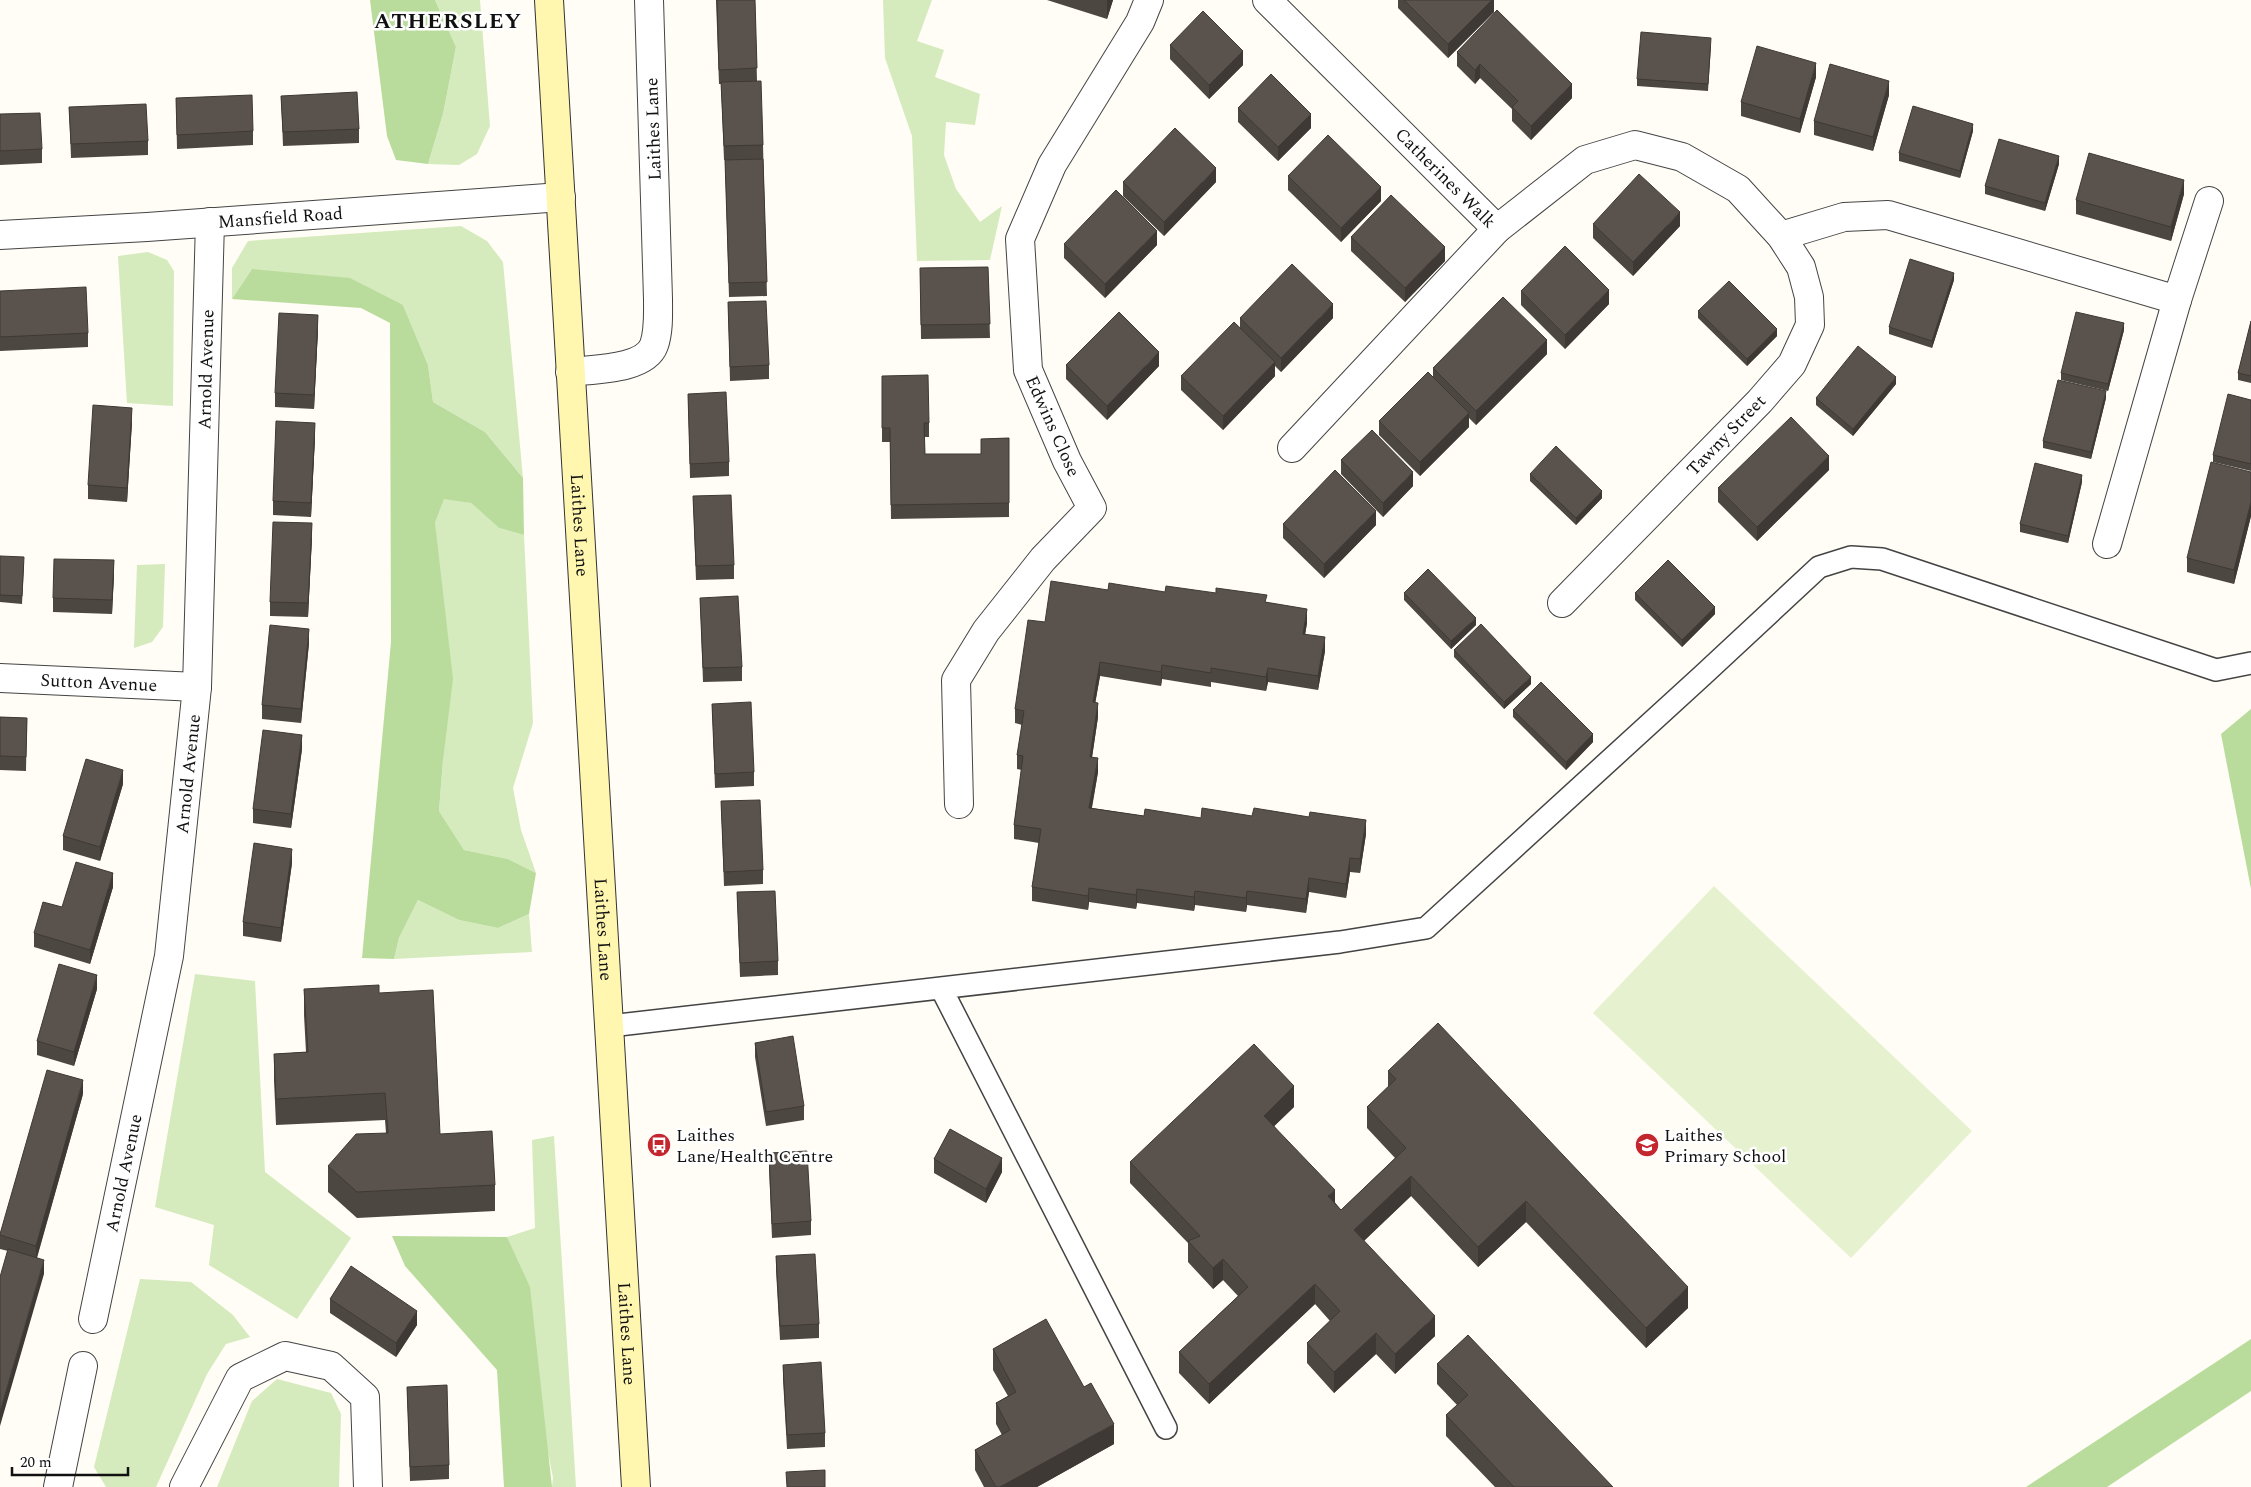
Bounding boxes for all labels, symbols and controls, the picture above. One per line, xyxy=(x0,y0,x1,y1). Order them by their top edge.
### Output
district label: ATHERSLEY xyxy=(374,5,522,38)
street label: Laithes Lane xyxy=(638,77,669,181)
street label: Catherines Walk xyxy=(1389,122,1502,235)
street label: Mansfield Road xyxy=(217,200,344,236)
street label: Arnold Avenue xyxy=(191,309,222,430)
street label: Edwins Close xyxy=(1018,371,1087,481)
street label: Tawny Street xyxy=(1680,388,1772,482)
street label: Laithes Lane xyxy=(563,473,596,577)
street label: Sutton Avenue xyxy=(40,667,158,699)
street label: Arnold Avenue xyxy=(169,713,208,835)
street label: Laithes Lane xyxy=(586,877,619,982)
street label: Arnold Avenue xyxy=(98,1112,150,1235)
place label: Laithes Lane/Health Centre xyxy=(676,1122,833,1170)
place label: Laithes Primary School xyxy=(1664,1122,1786,1170)
bus stop icon: Laithes Lane/Health Centre xyxy=(646,1132,672,1158)
school or university icon: Laithes Primary School xyxy=(1634,1132,1660,1158)
street label: Laithes Lane xyxy=(610,1281,643,1386)
scale bar xyxy=(12,1444,129,1476)
text: 20 m xyxy=(20,1451,52,1474)

